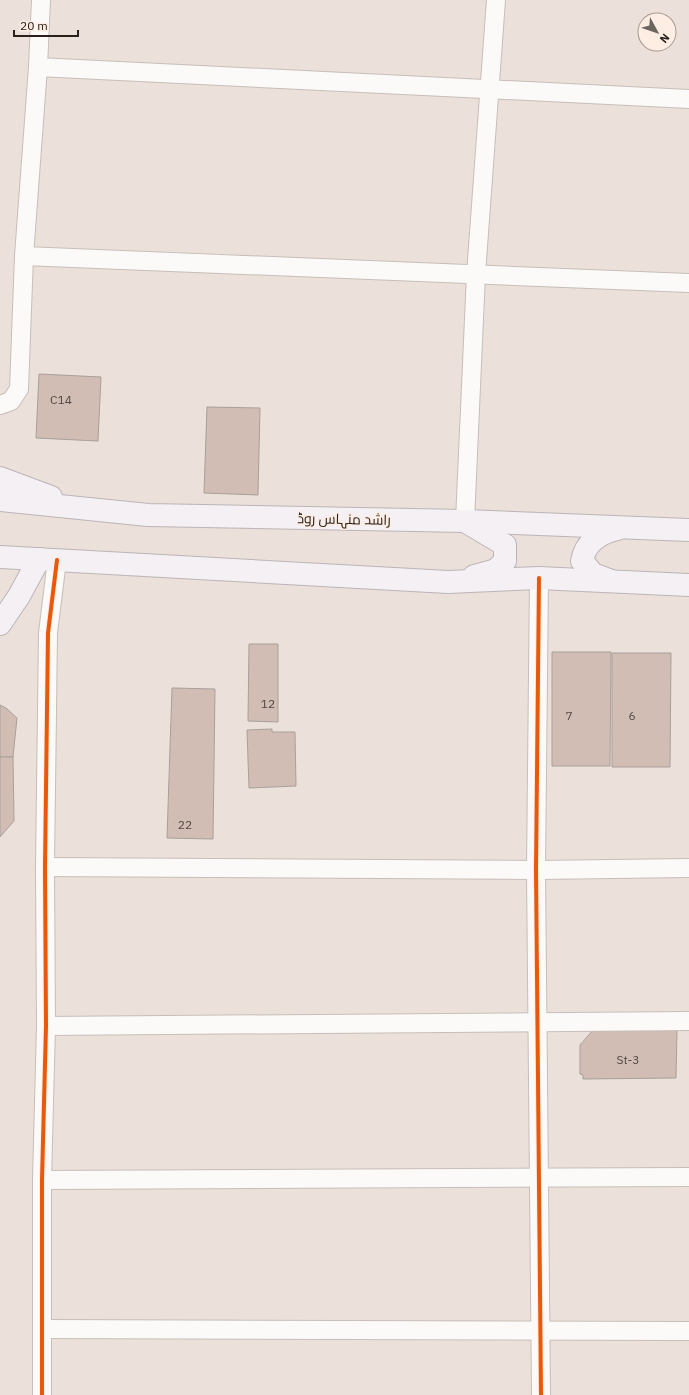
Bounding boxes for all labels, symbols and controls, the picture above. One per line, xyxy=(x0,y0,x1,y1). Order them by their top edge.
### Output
scale bar xyxy=(14,12,78,38)
north arrow xyxy=(637,12,677,52)
text: 20 m xyxy=(20,18,48,33)
text: N xyxy=(657,31,673,46)
house number: C14 xyxy=(50,392,72,407)
street label: راشد منہاس روڈ xyxy=(297,509,391,529)
house number: 12 xyxy=(261,696,275,711)
house number: 7 xyxy=(565,708,573,723)
house number: 6 xyxy=(628,708,636,723)
house number: 22 xyxy=(178,817,192,832)
house number: St-3 xyxy=(617,1052,639,1067)

